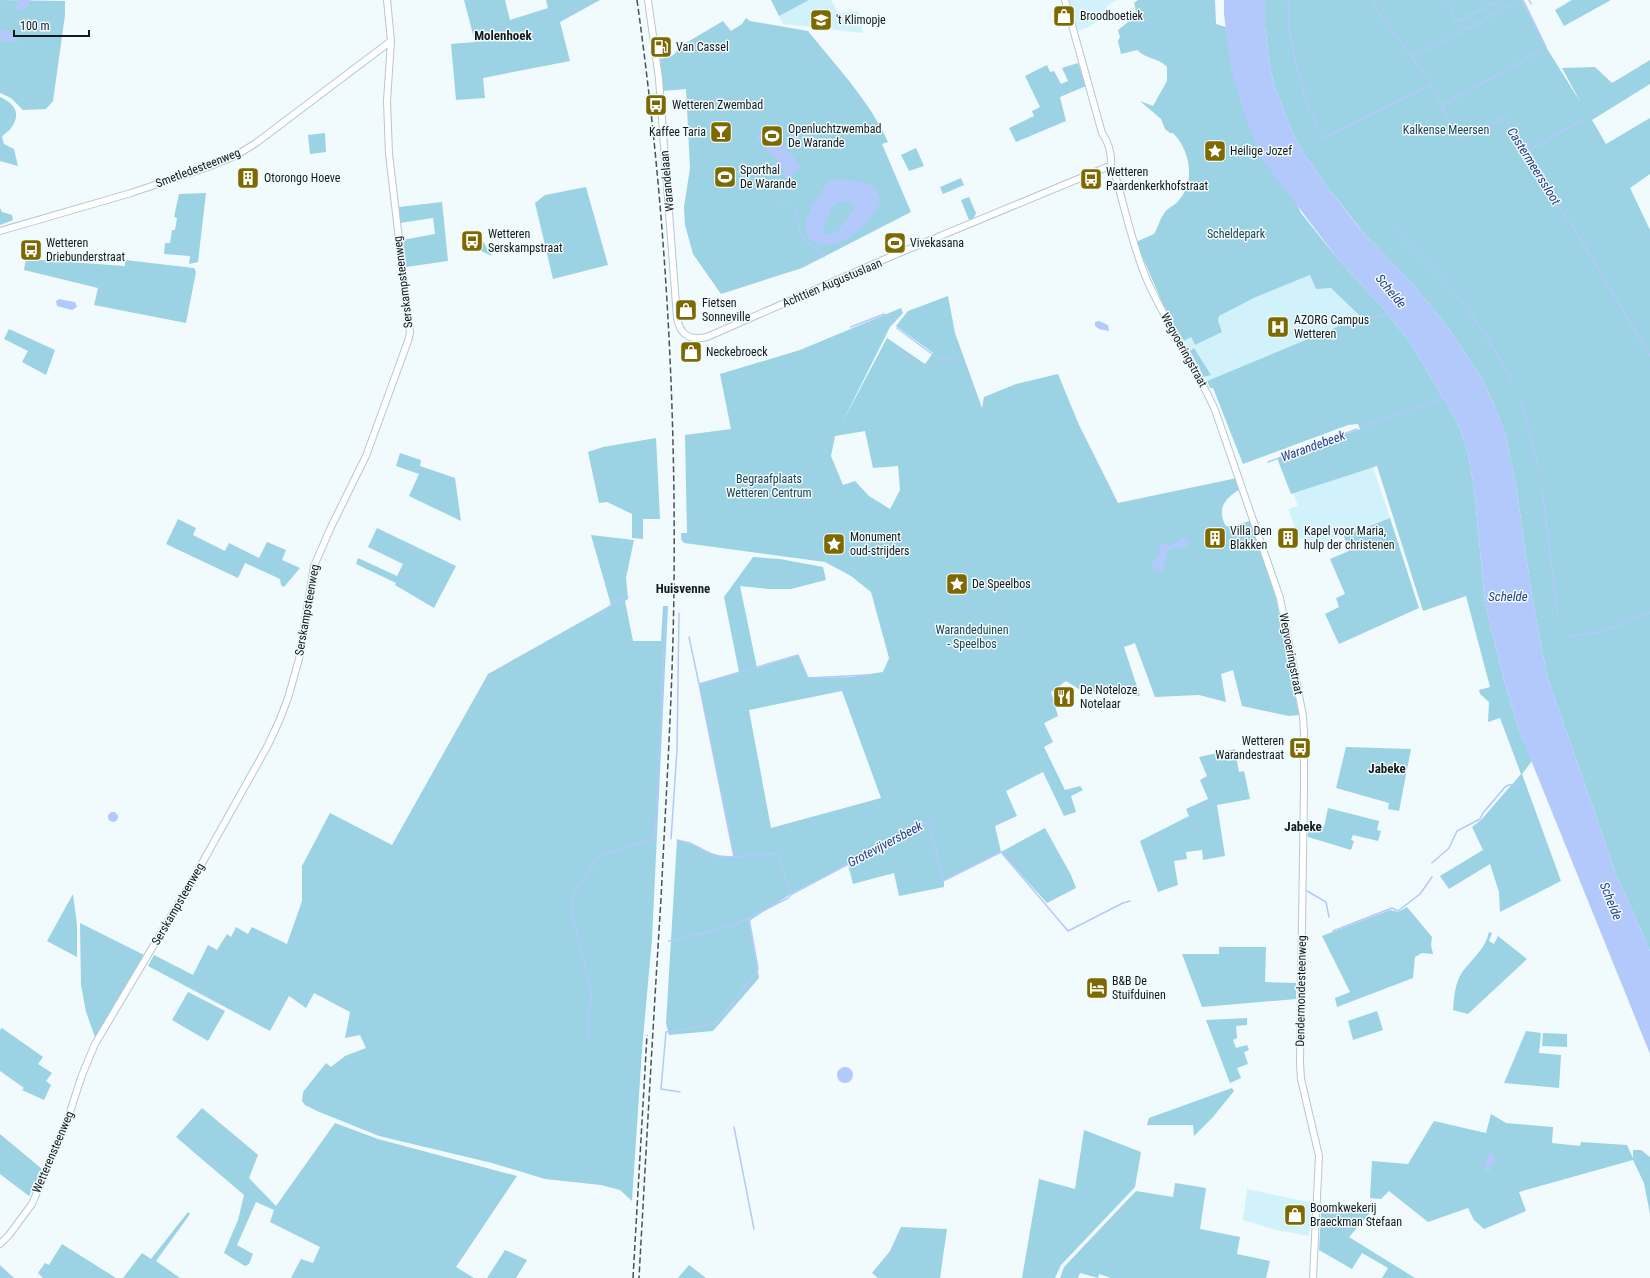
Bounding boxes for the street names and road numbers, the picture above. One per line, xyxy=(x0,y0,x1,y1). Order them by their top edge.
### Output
street label: Smetledesteenweg xyxy=(154,145,243,191)
street label: Warandelaan xyxy=(657,150,677,212)
street label: Serskampsteenweg xyxy=(390,235,416,329)
street label: Achttien Augustuslaan xyxy=(780,256,884,310)
street label: Wegvoeringstraat xyxy=(1158,310,1210,390)
street label: Serskampsteenweg xyxy=(292,563,322,657)
street label: Wegvoeringstraat xyxy=(1276,612,1306,696)
street label: Serskampsteenweg xyxy=(149,860,207,948)
street label: Dendermondesteenweg xyxy=(1293,935,1309,1047)
street label: Wetterensteenweg xyxy=(29,1109,77,1195)

